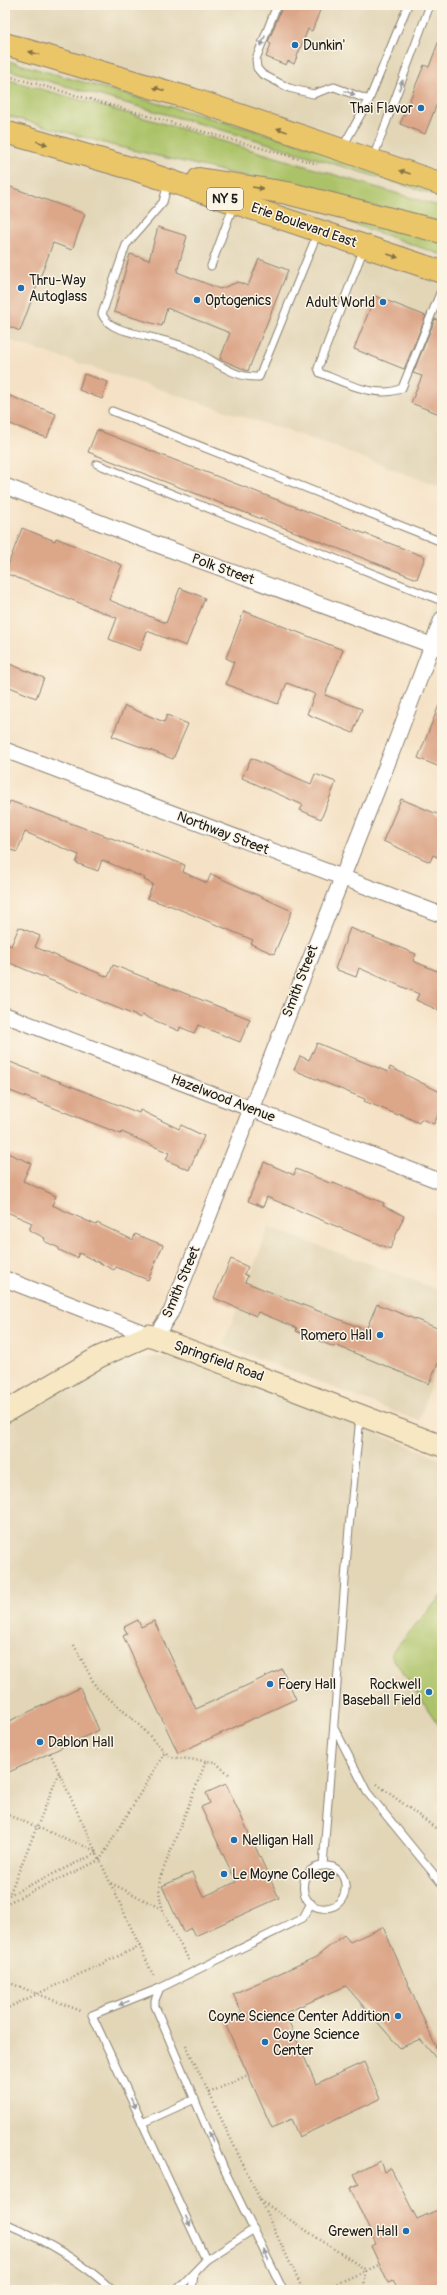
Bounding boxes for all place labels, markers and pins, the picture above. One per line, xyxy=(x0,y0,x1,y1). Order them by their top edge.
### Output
place label: Dunkin' xyxy=(303,37,345,54)
marker: Dunkin' xyxy=(290,40,300,50)
place label: Thai Flavor xyxy=(350,100,413,117)
marker: Thai Flavor xyxy=(416,103,426,113)
place label: Thru-Way Autoglass xyxy=(29,272,88,305)
marker: Thru-Way Autoglass xyxy=(16,283,26,293)
place label: Optogenics xyxy=(205,292,272,309)
place label: Adult World xyxy=(305,294,375,311)
marker: Optogenics xyxy=(192,295,202,305)
marker: Adult World xyxy=(378,297,388,307)
place label: Romero Hall xyxy=(300,1327,372,1344)
marker: Romero Hall xyxy=(375,1330,385,1340)
place label: Foery Hall xyxy=(278,1676,336,1693)
place label: Rockwell Baseball Field xyxy=(342,1676,421,1709)
marker: Foery Hall xyxy=(265,1679,275,1689)
marker: Rockwell Baseball Field xyxy=(424,1687,434,1697)
place label: Dablon Hall xyxy=(48,1734,114,1751)
marker: Dablon Hall xyxy=(35,1737,45,1747)
place label: Nelligan Hall xyxy=(242,1832,314,1849)
marker: Nelligan Hall xyxy=(229,1835,239,1845)
place label: Le Moyne College xyxy=(232,1866,335,1883)
marker: Le Moyne College xyxy=(219,1869,229,1879)
place label: Coyne Science Center Addition xyxy=(208,2008,390,2025)
marker: Coyne Science Center Addition xyxy=(393,2011,403,2021)
place label: Coyne Science Center xyxy=(273,2026,359,2059)
marker: Coyne Science Center xyxy=(260,2037,270,2047)
place label: Grewen Hall xyxy=(328,2223,398,2240)
marker: Grewen Hall xyxy=(401,2226,411,2236)

